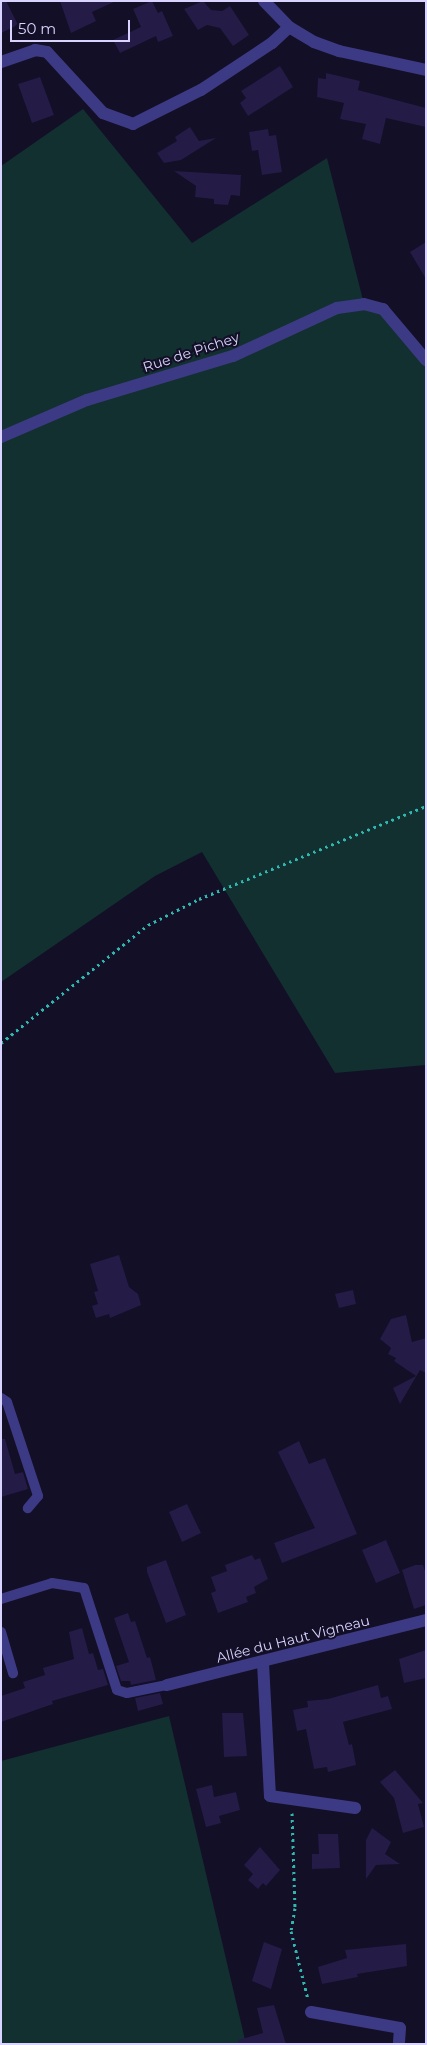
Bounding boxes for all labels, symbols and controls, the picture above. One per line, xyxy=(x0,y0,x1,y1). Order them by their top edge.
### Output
scale bar xyxy=(12,10,132,42)
text: 50 m xyxy=(18,19,56,38)
street label: Rue de Pichey xyxy=(141,329,241,375)
street label: Allée du Haut Vigneau xyxy=(215,1612,371,1666)

